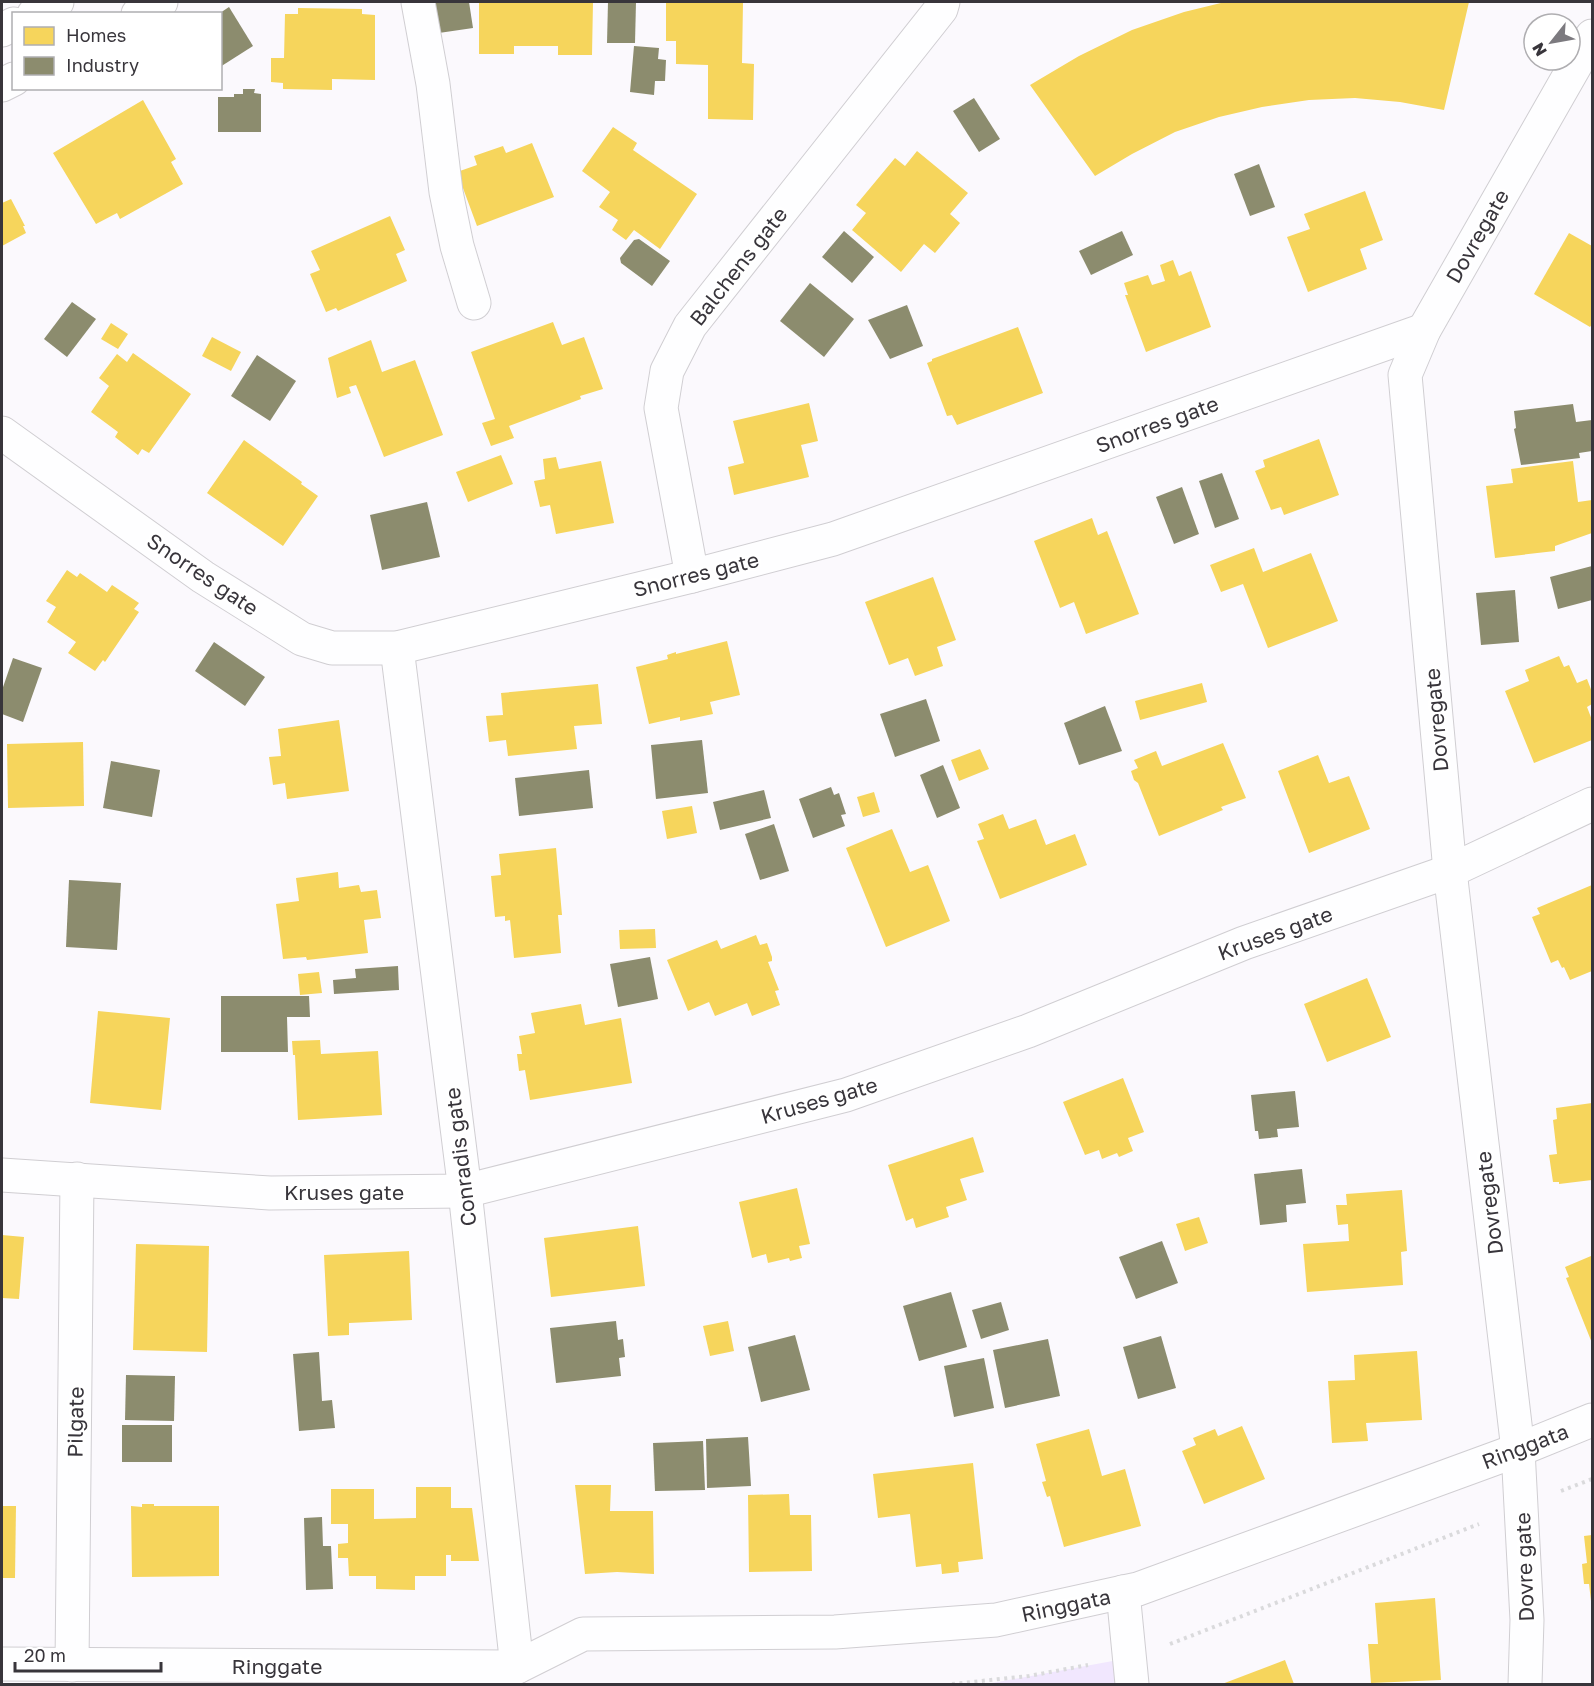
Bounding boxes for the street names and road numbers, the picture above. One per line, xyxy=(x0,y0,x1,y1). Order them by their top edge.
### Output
street label: Dovregate xyxy=(1440,184,1514,288)
street label: Balchens gate xyxy=(684,201,792,331)
street label: Snorres gate xyxy=(1092,390,1222,458)
street label: Snorres gate xyxy=(142,527,264,621)
street label: Snorres gate xyxy=(630,546,762,602)
street label: Dovregate xyxy=(1419,667,1453,773)
street label: Kruses gate xyxy=(1214,900,1336,966)
street label: Kruses gate xyxy=(758,1071,880,1129)
street label: Conradis gate xyxy=(439,1086,481,1228)
street label: Dovregate xyxy=(1470,1150,1508,1256)
street label: Kruses gate xyxy=(284,1179,404,1205)
street label: Pilgate xyxy=(61,1386,89,1458)
street label: Ringgata xyxy=(1478,1418,1572,1474)
street label: Dovre gate xyxy=(1509,1512,1539,1622)
street label: Ringgata xyxy=(1019,1583,1113,1627)
street label: Ringgate xyxy=(232,1653,322,1679)

